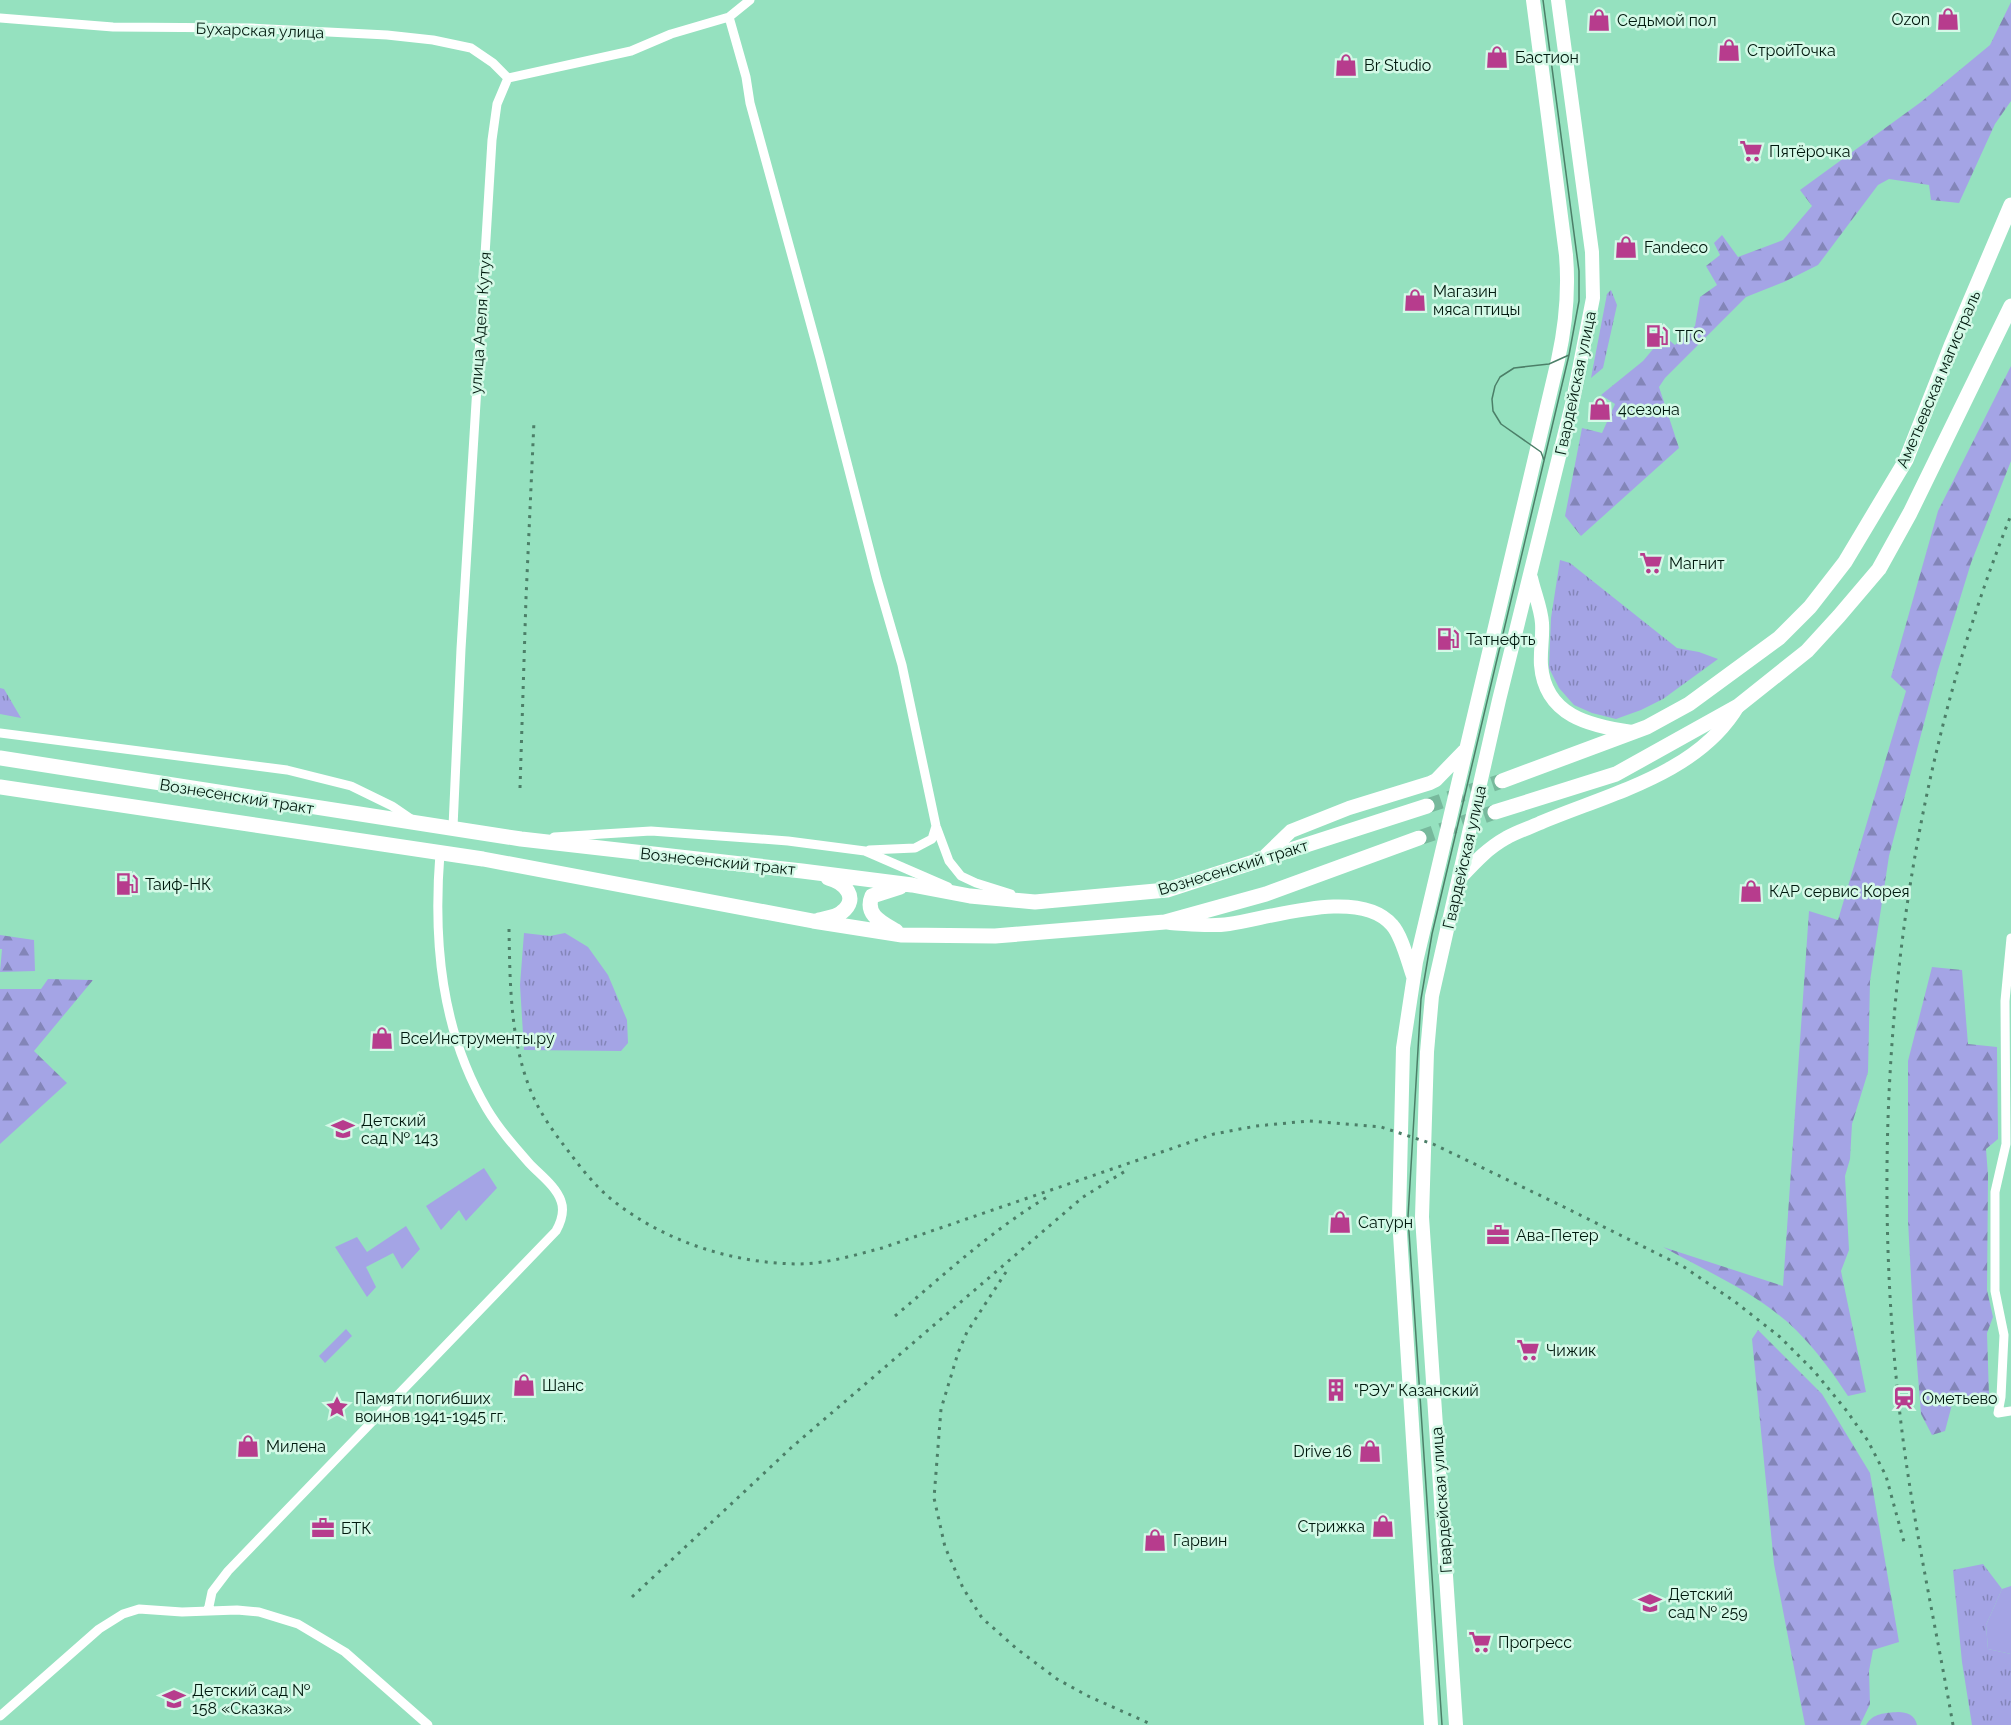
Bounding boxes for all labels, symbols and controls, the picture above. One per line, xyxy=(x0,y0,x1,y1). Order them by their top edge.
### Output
shop icon: Ozon xyxy=(1935,6,1961,32)
shop icon: Седьмой пол xyxy=(1586,7,1612,33)
place label: Ozon xyxy=(1891,10,1930,29)
place label: Седьмой пол xyxy=(1617,11,1717,30)
street label: Бухарская улица xyxy=(195,19,325,42)
shop icon: СтройТочка xyxy=(1716,37,1742,63)
place label: СтройТочка xyxy=(1747,41,1836,60)
shop icon: Бастион xyxy=(1484,44,1510,70)
place label: Бастион xyxy=(1515,48,1579,67)
shop icon: Br Studio xyxy=(1333,52,1359,78)
place label: Br Studio xyxy=(1364,56,1431,75)
supermarket icon: Пятёрочка xyxy=(1738,138,1764,164)
place label: Пятёрочка xyxy=(1769,142,1850,161)
shop icon: Fandeco xyxy=(1613,234,1639,260)
place label: Fandeco xyxy=(1644,238,1708,257)
street label: улица Аделя Кутуя xyxy=(466,251,495,395)
place label: Магазин мяса птицы xyxy=(1433,282,1520,319)
shop icon: Магазин мяса птицы xyxy=(1402,287,1428,313)
street label: Аметьевская магистраль xyxy=(1892,287,1985,471)
street label: Гвардейская улица xyxy=(1551,309,1600,457)
fuel station icon: ТГС xyxy=(1644,323,1670,349)
place label: ТГС xyxy=(1675,327,1704,346)
shop icon: 4сезона xyxy=(1587,396,1613,422)
place label: 4сезона xyxy=(1618,400,1680,419)
supermarket icon: Магнит xyxy=(1638,550,1664,576)
place label: Магнит xyxy=(1669,554,1725,573)
fuel station icon: Татнефть xyxy=(1435,626,1461,652)
place label: Татнефть xyxy=(1466,630,1536,649)
street label: Вознесенский тракт xyxy=(158,775,316,818)
street label: Гвардейская улица xyxy=(1439,784,1490,931)
street label: Вознесенский тракт xyxy=(1156,835,1311,899)
street label: Вознесенский тракт xyxy=(639,844,797,879)
fuel station icon: Таиф-НК xyxy=(114,871,140,897)
place label: Таиф-НК xyxy=(145,875,211,894)
shop icon: КАР сервис Корея xyxy=(1738,878,1764,904)
place label: КАР сервис Корея xyxy=(1769,882,1910,901)
shop icon: ВсеИнструменты.ру xyxy=(369,1025,395,1051)
place label: ВсеИнструменты.ру xyxy=(400,1029,555,1048)
place label: Детский сад № 143 xyxy=(361,1111,438,1148)
school or university icon: Детский сад № 143 xyxy=(330,1116,356,1142)
shop icon: Сатурн xyxy=(1327,1209,1353,1235)
place label: Сатурн xyxy=(1358,1213,1413,1232)
office icon: Ава-Петер xyxy=(1485,1222,1511,1248)
place label: Ава-Петер xyxy=(1516,1226,1599,1245)
supermarket icon: Чижик xyxy=(1515,1337,1541,1363)
place label: Чижик xyxy=(1546,1341,1596,1360)
shop icon: Шанс xyxy=(511,1372,537,1398)
place label: Шанс xyxy=(542,1376,584,1395)
building icon: "РЭУ" Казанский xyxy=(1323,1377,1349,1403)
place label: "РЭУ" Казанский xyxy=(1354,1381,1479,1400)
station icon: Ометьево xyxy=(1891,1385,1917,1411)
place label: Памяти погибших воинов 1941-1945 гг. xyxy=(355,1389,506,1426)
place label: Ометьево xyxy=(1922,1389,1997,1408)
place icon: Памяти погибших воинов 1941-1945 гг. xyxy=(324,1394,350,1420)
street label: Гвардейская улица xyxy=(1427,1426,1456,1574)
shop icon: Милена xyxy=(235,1433,261,1459)
place label: Милена xyxy=(266,1437,326,1456)
shop icon: Drive 16 xyxy=(1357,1438,1383,1464)
place label: Drive 16 xyxy=(1293,1442,1352,1461)
shop icon: Стрижка xyxy=(1370,1513,1396,1539)
office icon: БТК xyxy=(310,1515,336,1541)
place label: Стрижка xyxy=(1297,1517,1365,1536)
place label: БТК xyxy=(341,1519,371,1538)
shop icon: Гарвин xyxy=(1142,1527,1168,1553)
place label: Гарвин xyxy=(1173,1531,1227,1550)
place label: Детский сад № 259 xyxy=(1668,1585,1748,1622)
school or university icon: Детский сад № 259 xyxy=(1637,1590,1663,1616)
supermarket icon: Прогресс xyxy=(1467,1629,1493,1655)
place label: Прогресс xyxy=(1498,1633,1572,1652)
place label: Детский сад № 158 «Сказка» xyxy=(192,1681,310,1718)
school or university icon: Детский сад № 158 «Сказка» xyxy=(161,1686,187,1712)

